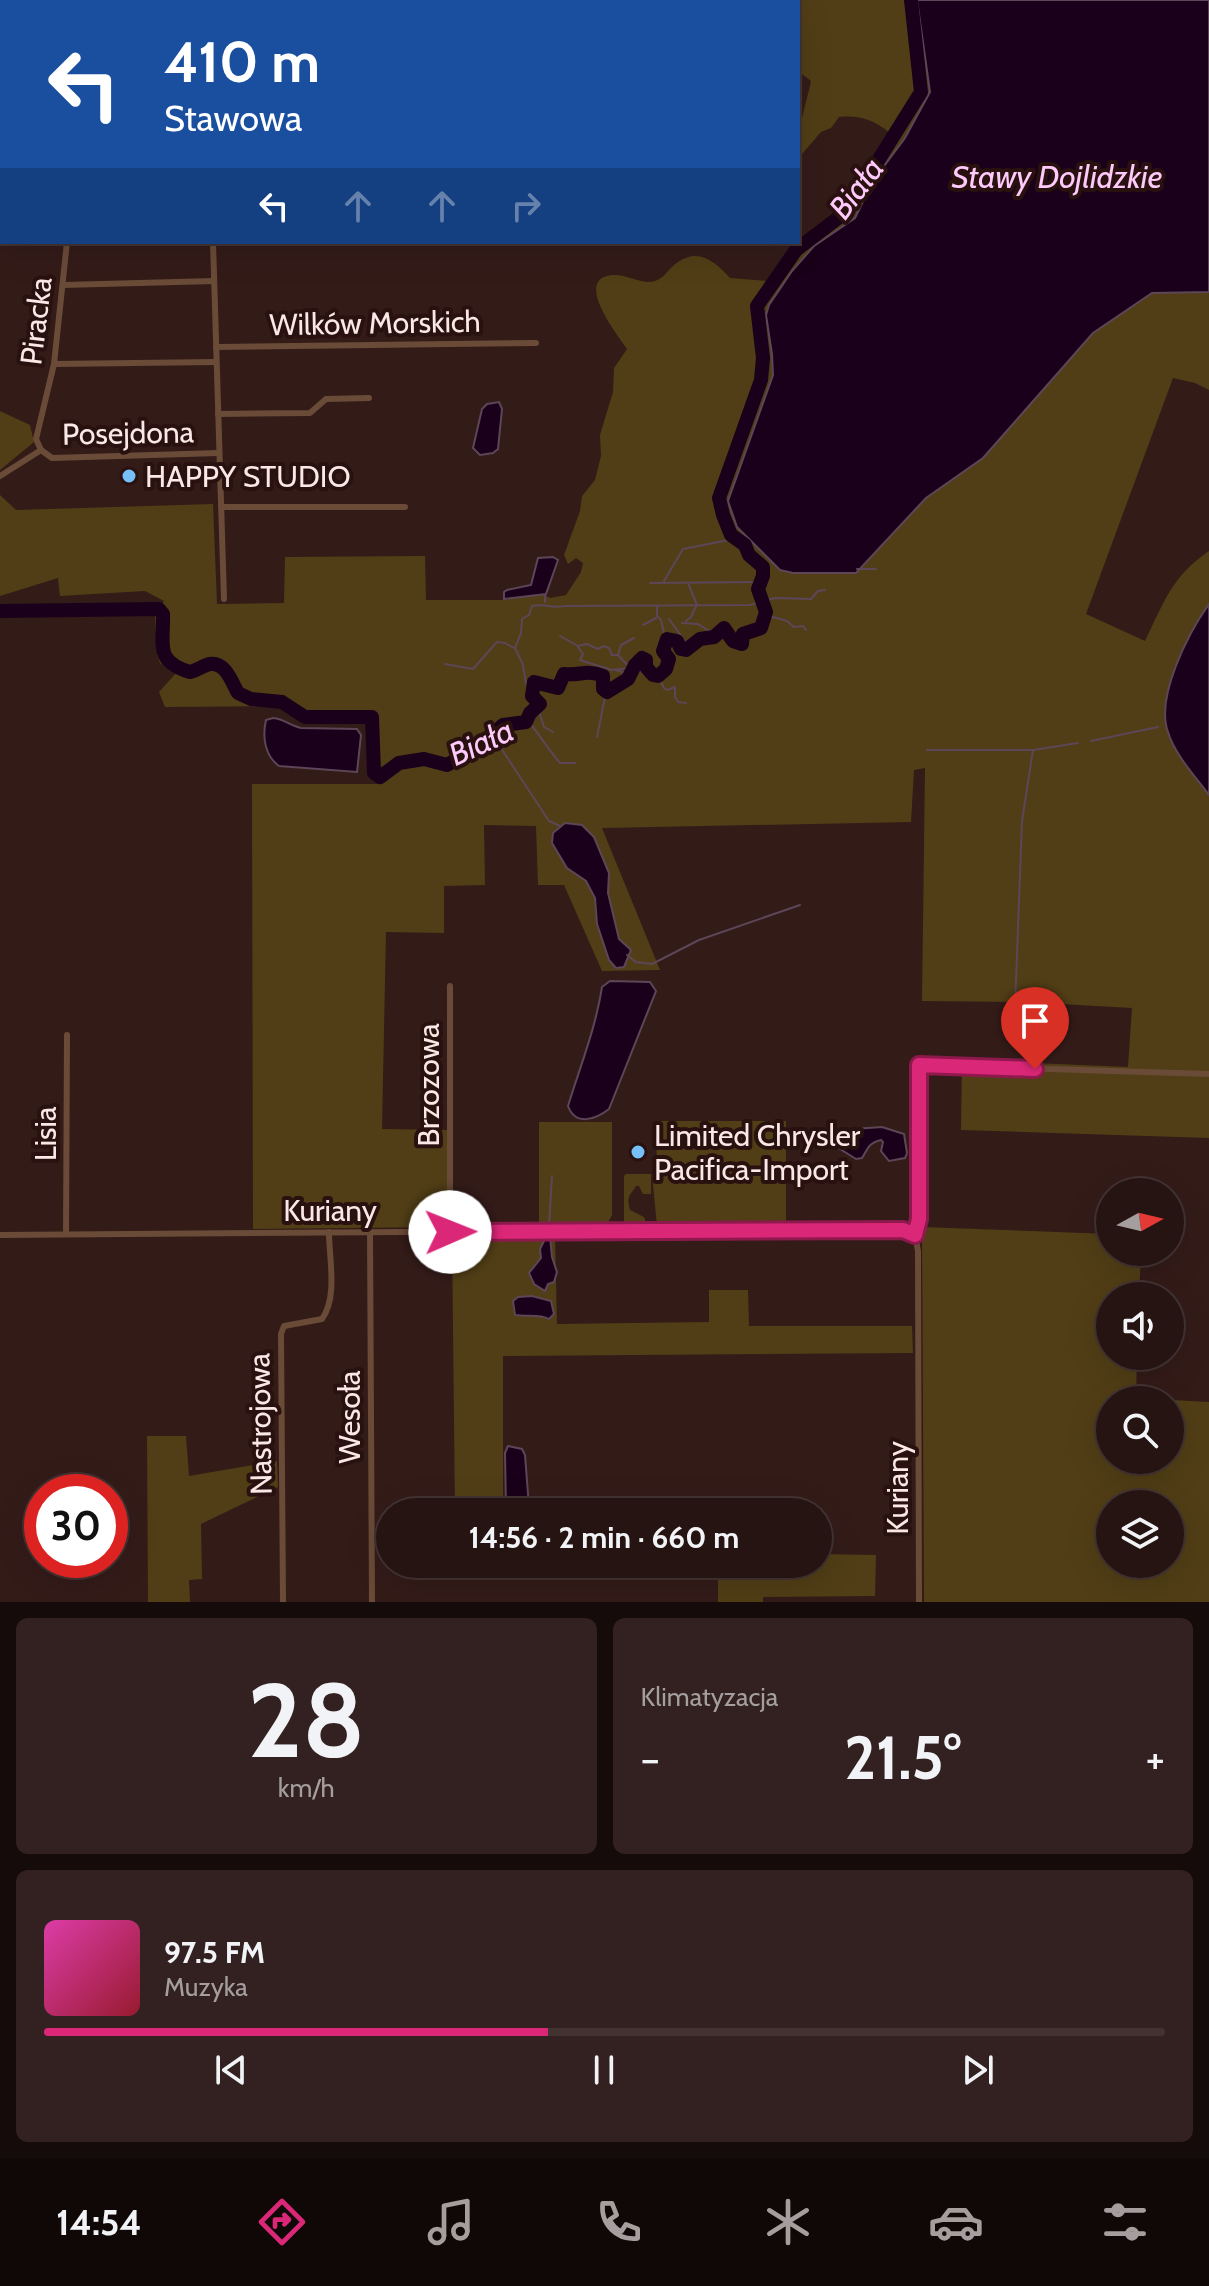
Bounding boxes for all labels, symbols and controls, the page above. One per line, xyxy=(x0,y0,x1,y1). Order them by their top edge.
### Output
text: 410 m xyxy=(164,28,320,96)
icon: left xyxy=(32,32,136,136)
text: Stawowa xyxy=(164,96,302,140)
water label: Biała xyxy=(820,150,892,226)
water label: Stawy Dojlidzkie xyxy=(952,157,1162,196)
icon: left xyxy=(252,184,296,228)
icon: ahead xyxy=(336,184,380,228)
icon: ahead xyxy=(420,184,464,228)
icon: right xyxy=(504,184,548,228)
street label: Piracka xyxy=(12,274,60,367)
street label: Wilków Morskich xyxy=(269,303,481,343)
street label: Posejdona xyxy=(62,413,195,453)
place label: HAPPY STUDIO xyxy=(145,458,351,495)
marker: HAPPY STUDIO xyxy=(120,467,138,485)
water label: Biała xyxy=(442,710,520,774)
pin xyxy=(1001,987,1069,1069)
icon: arrive xyxy=(1013,999,1057,1043)
street label: Brzozowa xyxy=(410,1023,447,1147)
street label: Lisia xyxy=(27,1106,64,1161)
place label: Limited Chrysler Pacifica-Import xyxy=(654,1117,861,1188)
marker: Limited Chrysler Pacifica-Import xyxy=(629,1143,647,1161)
north arrow xyxy=(1096,1178,1184,1266)
map controls xyxy=(1096,1178,1184,1578)
position arrow xyxy=(408,1190,492,1274)
street label: Kuriany xyxy=(283,1192,377,1229)
button: sound xyxy=(1096,1282,1184,1370)
street label: Nastrojowa xyxy=(240,1352,280,1495)
street label: Wesoła xyxy=(331,1370,368,1463)
button: search xyxy=(1096,1386,1184,1474)
street label: Kuriany xyxy=(879,1441,916,1535)
speed limit sign: 30 xyxy=(24,1474,128,1578)
button: layers xyxy=(1096,1490,1184,1578)
text: 14:56 · 2 min · 660 m xyxy=(469,1519,739,1556)
text: 28 xyxy=(247,1657,365,1783)
text: Klimatyzacja xyxy=(641,1681,778,1713)
text: 21.5° xyxy=(844,1721,961,1794)
text: − xyxy=(641,1732,660,1785)
text: + xyxy=(1146,1732,1165,1785)
text: km/h xyxy=(278,1772,335,1804)
text: 97.5 FM xyxy=(164,1934,265,1971)
text: Muzyka xyxy=(164,1971,248,2003)
icon: previous xyxy=(209,2048,253,2092)
icon: pause xyxy=(582,2048,626,2092)
icon: next xyxy=(956,2048,1000,2092)
icon: directions xyxy=(254,2194,310,2250)
icon: music xyxy=(423,2194,479,2250)
icon: phone xyxy=(591,2194,647,2250)
icon: climate xyxy=(760,2194,816,2250)
icon: car xyxy=(928,2194,984,2250)
icon: filters xyxy=(1097,2194,1153,2250)
text: 14:54 xyxy=(56,2200,142,2244)

